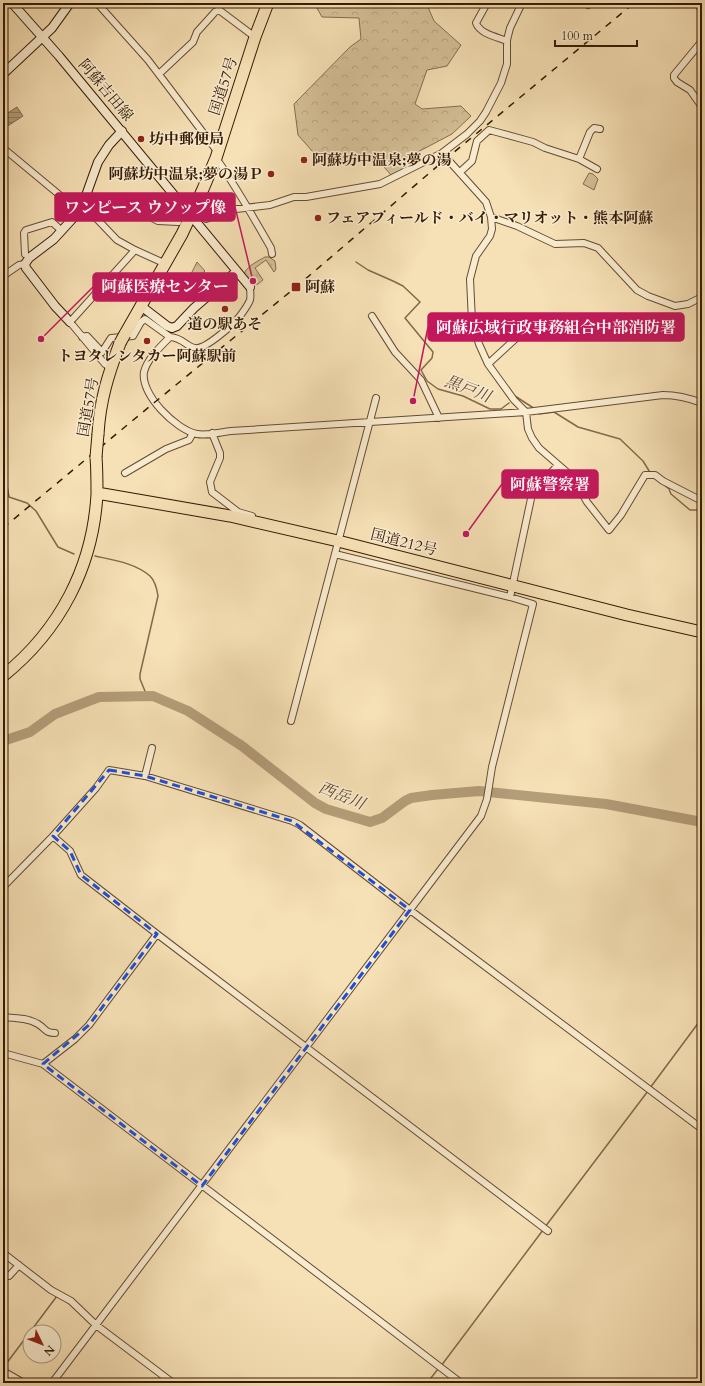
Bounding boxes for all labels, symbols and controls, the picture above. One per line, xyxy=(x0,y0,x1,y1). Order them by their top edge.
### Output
scale bar xyxy=(555,22,637,48)
text: 100 m xyxy=(561,28,594,44)
street label: 国道57号 xyxy=(204,54,242,118)
street label: 阿蘇吉田線 xyxy=(74,55,138,125)
place label: 坊中郵便局 xyxy=(149,129,224,149)
marker: 坊中郵便局 xyxy=(136,134,146,144)
place label: 阿蘇坊中温泉;夢の湯 xyxy=(312,150,451,170)
marker: 阿蘇坊中温泉;夢の湯 xyxy=(299,155,309,165)
place label: 阿蘇坊中温泉;夢の湯Ｐ xyxy=(109,164,263,184)
marker: 阿蘇坊中温泉;夢の湯Ｐ xyxy=(266,169,276,179)
callout: ワンピース ウソップ像 xyxy=(55,193,235,221)
text: ワンピース ウソップ像 xyxy=(64,197,226,219)
place label: フェアフィールド・バイ・マリオット・熊本阿蘇 xyxy=(326,208,653,228)
marker: フェアフィールド・バイ・マリオット・熊本阿蘇 xyxy=(313,213,323,223)
callout: 阿蘇医療センター xyxy=(93,273,237,301)
text: 阿蘇医療センター xyxy=(101,276,229,298)
place label: 阿蘇 xyxy=(305,277,335,297)
marker: 阿蘇 xyxy=(290,281,302,293)
marker: 道の駅あそ xyxy=(220,304,230,314)
callout: 阿蘇広域行政事務組合中部消防署 xyxy=(428,313,684,341)
place label: 道の駅あそ xyxy=(187,314,263,334)
text: 阿蘇広域行政事務組合中部消防署 xyxy=(436,317,676,339)
marker: トヨタレンタカー阿蘇駅前 xyxy=(142,336,152,346)
place label: トヨタレンタカー阿蘇駅前 xyxy=(57,346,237,366)
water label: 黒戸川 xyxy=(441,370,496,409)
street label: 国道57号 xyxy=(73,376,103,438)
callout: 阿蘇警察署 xyxy=(502,470,598,498)
text: 阿蘇警察署 xyxy=(510,474,590,496)
street label: 国道212号 xyxy=(369,524,439,560)
water label: 西岳川 xyxy=(315,777,370,816)
north arrow xyxy=(22,1324,62,1364)
text: N xyxy=(40,1342,58,1359)

